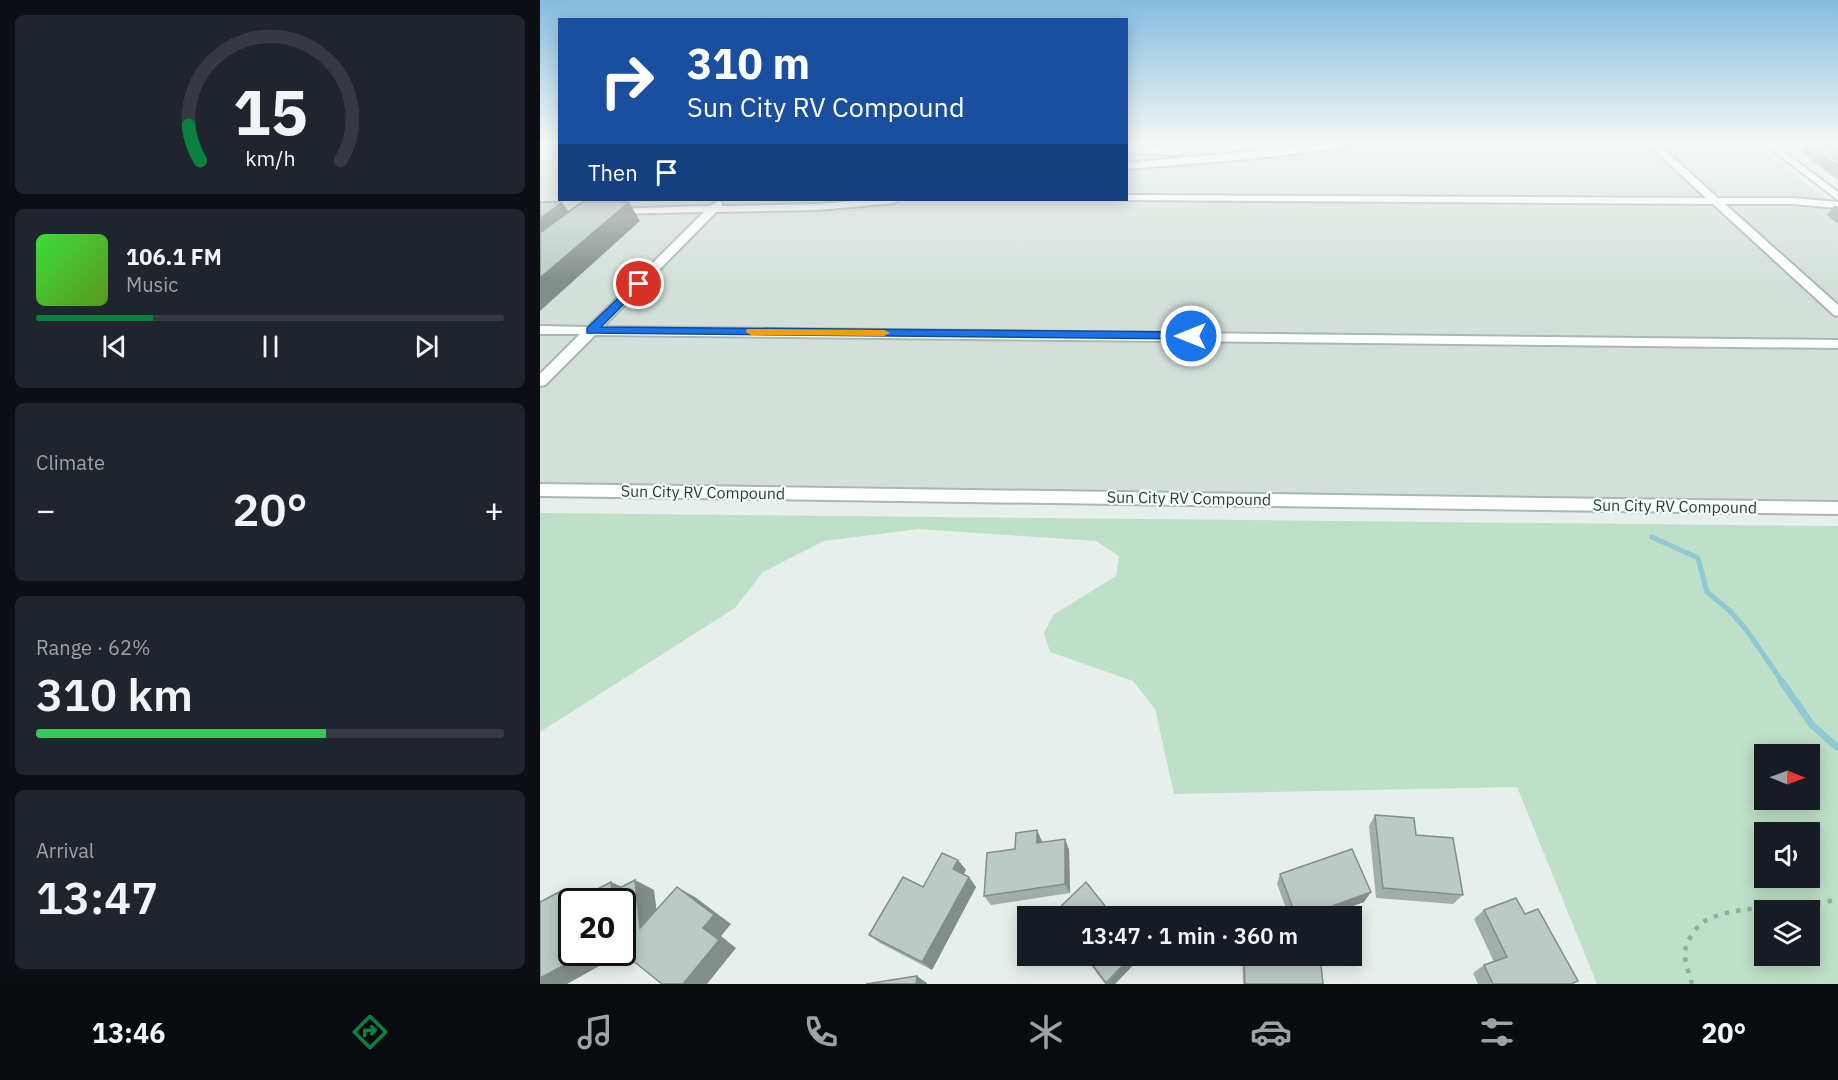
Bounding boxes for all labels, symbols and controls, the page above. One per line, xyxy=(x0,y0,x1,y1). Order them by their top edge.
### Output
text: 310 m xyxy=(687,36,810,91)
icon: right xyxy=(588,42,666,120)
text: 15 xyxy=(233,72,307,153)
text: Sun City RV Compound xyxy=(687,89,965,124)
text: km/h xyxy=(245,145,295,173)
icon: arrive xyxy=(650,156,683,189)
text: Then xyxy=(588,158,638,187)
text: 106.1 FM xyxy=(126,242,222,271)
pin xyxy=(613,258,664,309)
icon: arrive xyxy=(622,267,655,300)
text: Music xyxy=(126,271,178,298)
position arrow xyxy=(1159,304,1223,368)
icon: previous xyxy=(98,330,131,363)
icon: pause xyxy=(254,330,287,363)
icon: next xyxy=(410,330,443,363)
text: Climate xyxy=(36,449,105,476)
text: 20° xyxy=(232,480,308,538)
street label: Sun City RV Compound xyxy=(621,481,785,503)
street label: Sun City RV Compound xyxy=(1107,487,1271,509)
text: − xyxy=(36,488,56,531)
text: + xyxy=(484,488,504,531)
street label: Sun City RV Compound xyxy=(1593,495,1757,517)
text: Range · 62% xyxy=(36,634,151,661)
text: 310 km xyxy=(36,665,193,723)
north arrow xyxy=(1754,744,1820,810)
map controls xyxy=(1754,744,1820,966)
button: sound xyxy=(1754,822,1820,888)
text: Arrival xyxy=(36,837,94,864)
text: 13:47 xyxy=(36,868,158,926)
speed limit sign: 20 xyxy=(558,888,636,966)
button: layers xyxy=(1754,900,1820,966)
text: 13:47 · 1 min · 360 m xyxy=(1081,921,1298,950)
icon: directions xyxy=(349,1011,391,1053)
icon: music xyxy=(574,1011,616,1053)
icon: phone xyxy=(800,1011,842,1053)
icon: climate xyxy=(1025,1011,1067,1053)
icon: car xyxy=(1250,1011,1292,1053)
icon: filters xyxy=(1476,1011,1518,1053)
text: 13:46 xyxy=(92,1015,165,1050)
text: 20° xyxy=(1701,1015,1746,1050)

